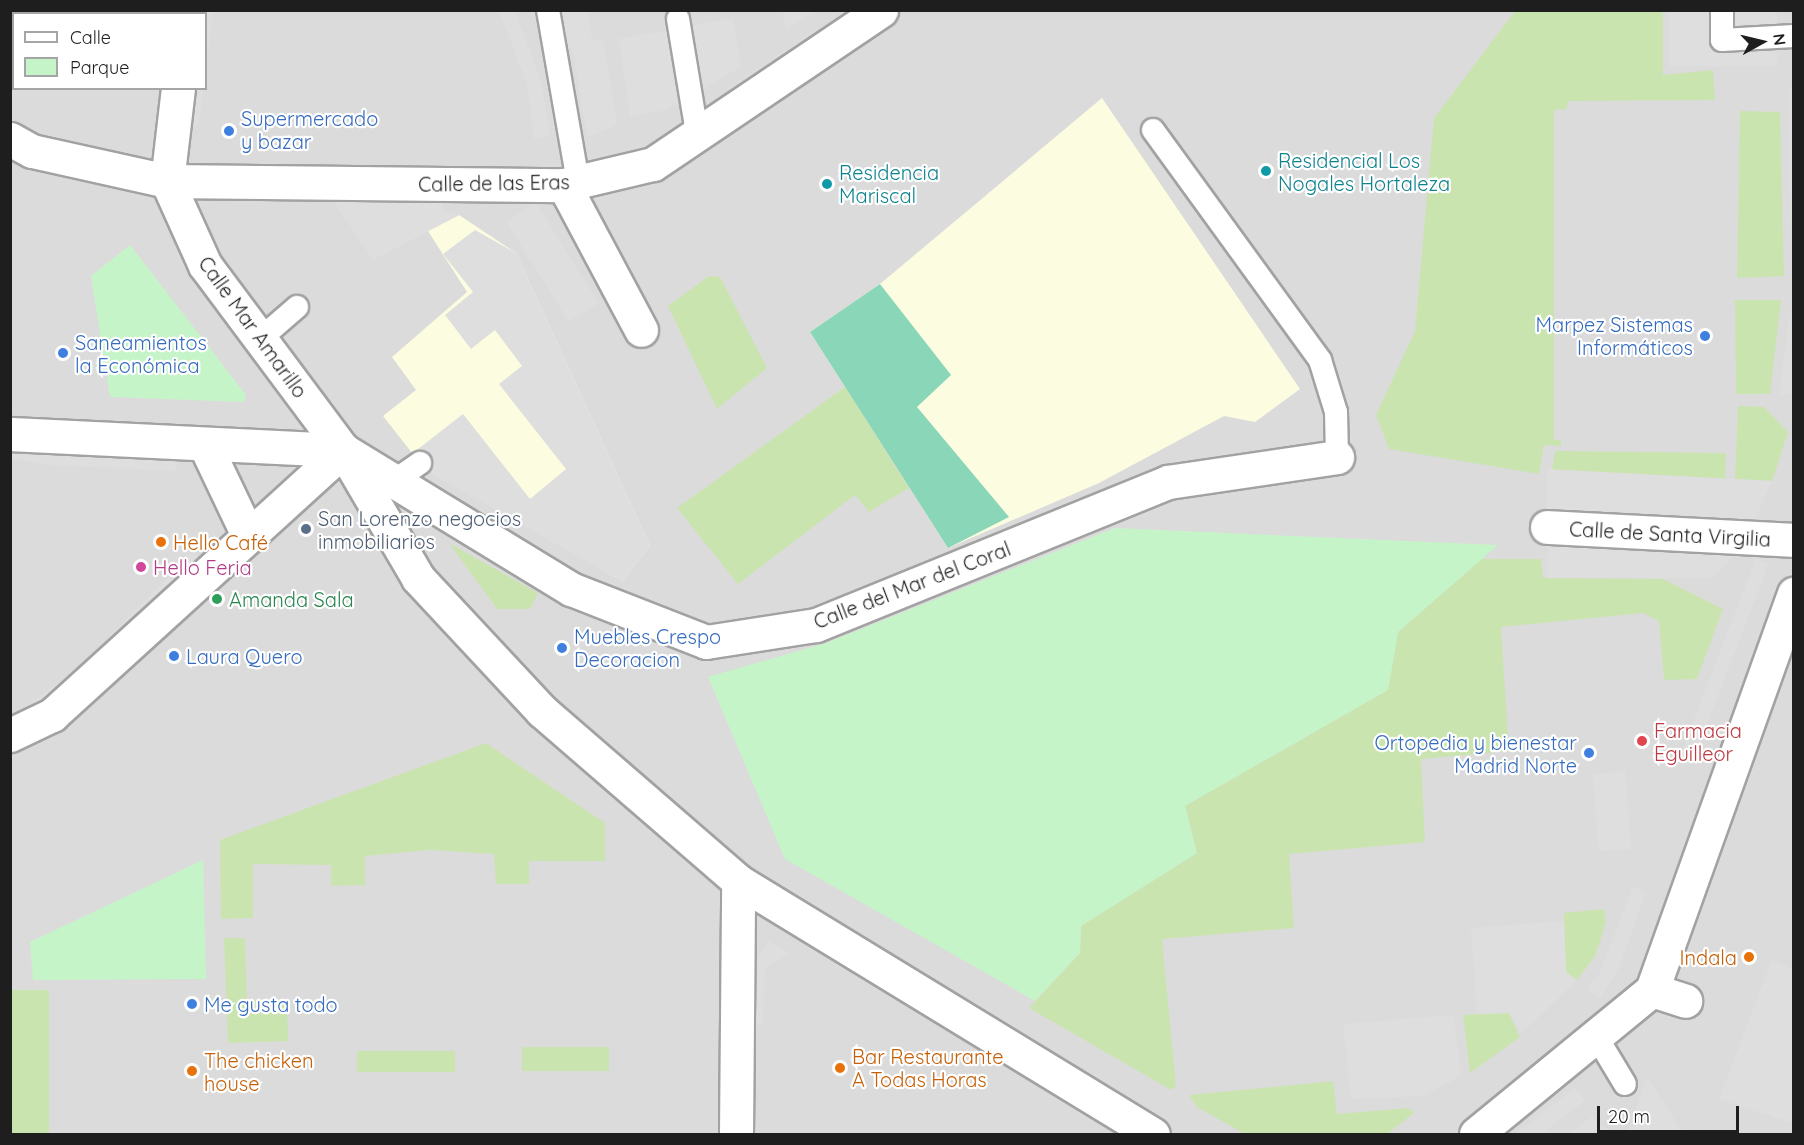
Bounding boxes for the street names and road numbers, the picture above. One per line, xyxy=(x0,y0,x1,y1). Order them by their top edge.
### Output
street label: Calle de las Eras xyxy=(418,170,570,196)
street label: Calle Mar Amarillo xyxy=(194,252,312,402)
street label: Calle de Santa Virgilia xyxy=(1569,517,1771,551)
street label: Calle del Mar del Coral xyxy=(810,536,1014,634)

